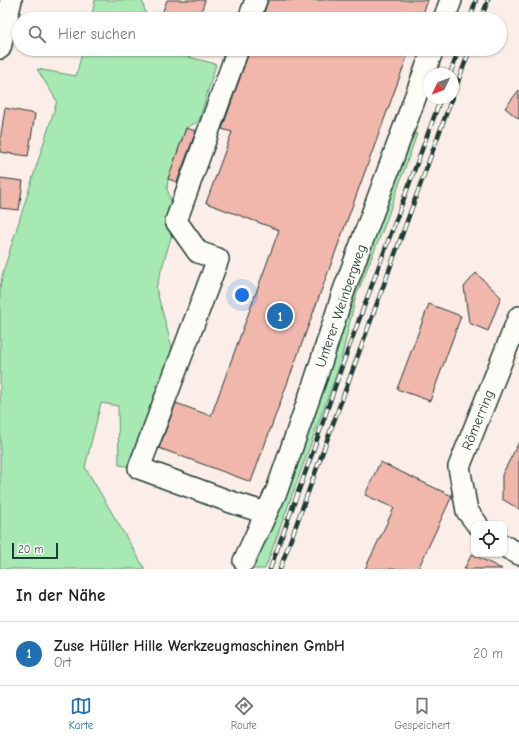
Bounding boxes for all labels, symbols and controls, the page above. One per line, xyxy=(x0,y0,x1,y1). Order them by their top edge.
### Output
search box xyxy=(12,12,507,56)
icon: search xyxy=(26,23,48,45)
text: Hier suchen xyxy=(58,25,136,43)
north arrow xyxy=(423,68,459,104)
street label: Unterer Weinbergweg xyxy=(312,242,370,370)
your location xyxy=(232,285,252,305)
pin: 1 xyxy=(267,301,293,331)
street label: Römerring xyxy=(458,387,498,453)
map controls xyxy=(471,521,507,557)
button: locate xyxy=(471,521,507,557)
scale bar xyxy=(12,541,58,560)
text: 20 m xyxy=(18,543,43,556)
text: In der Nähe xyxy=(16,586,105,605)
text: Zuse Hüller Hille Werkzeugmaschinen GmbH xyxy=(54,637,345,655)
text: 1 xyxy=(26,646,32,661)
text: 20 m xyxy=(473,646,503,661)
text: Ort xyxy=(54,655,71,670)
tab: Karte xyxy=(69,695,93,732)
tab: Route xyxy=(231,695,257,732)
tab: Gespeichert xyxy=(394,695,450,732)

